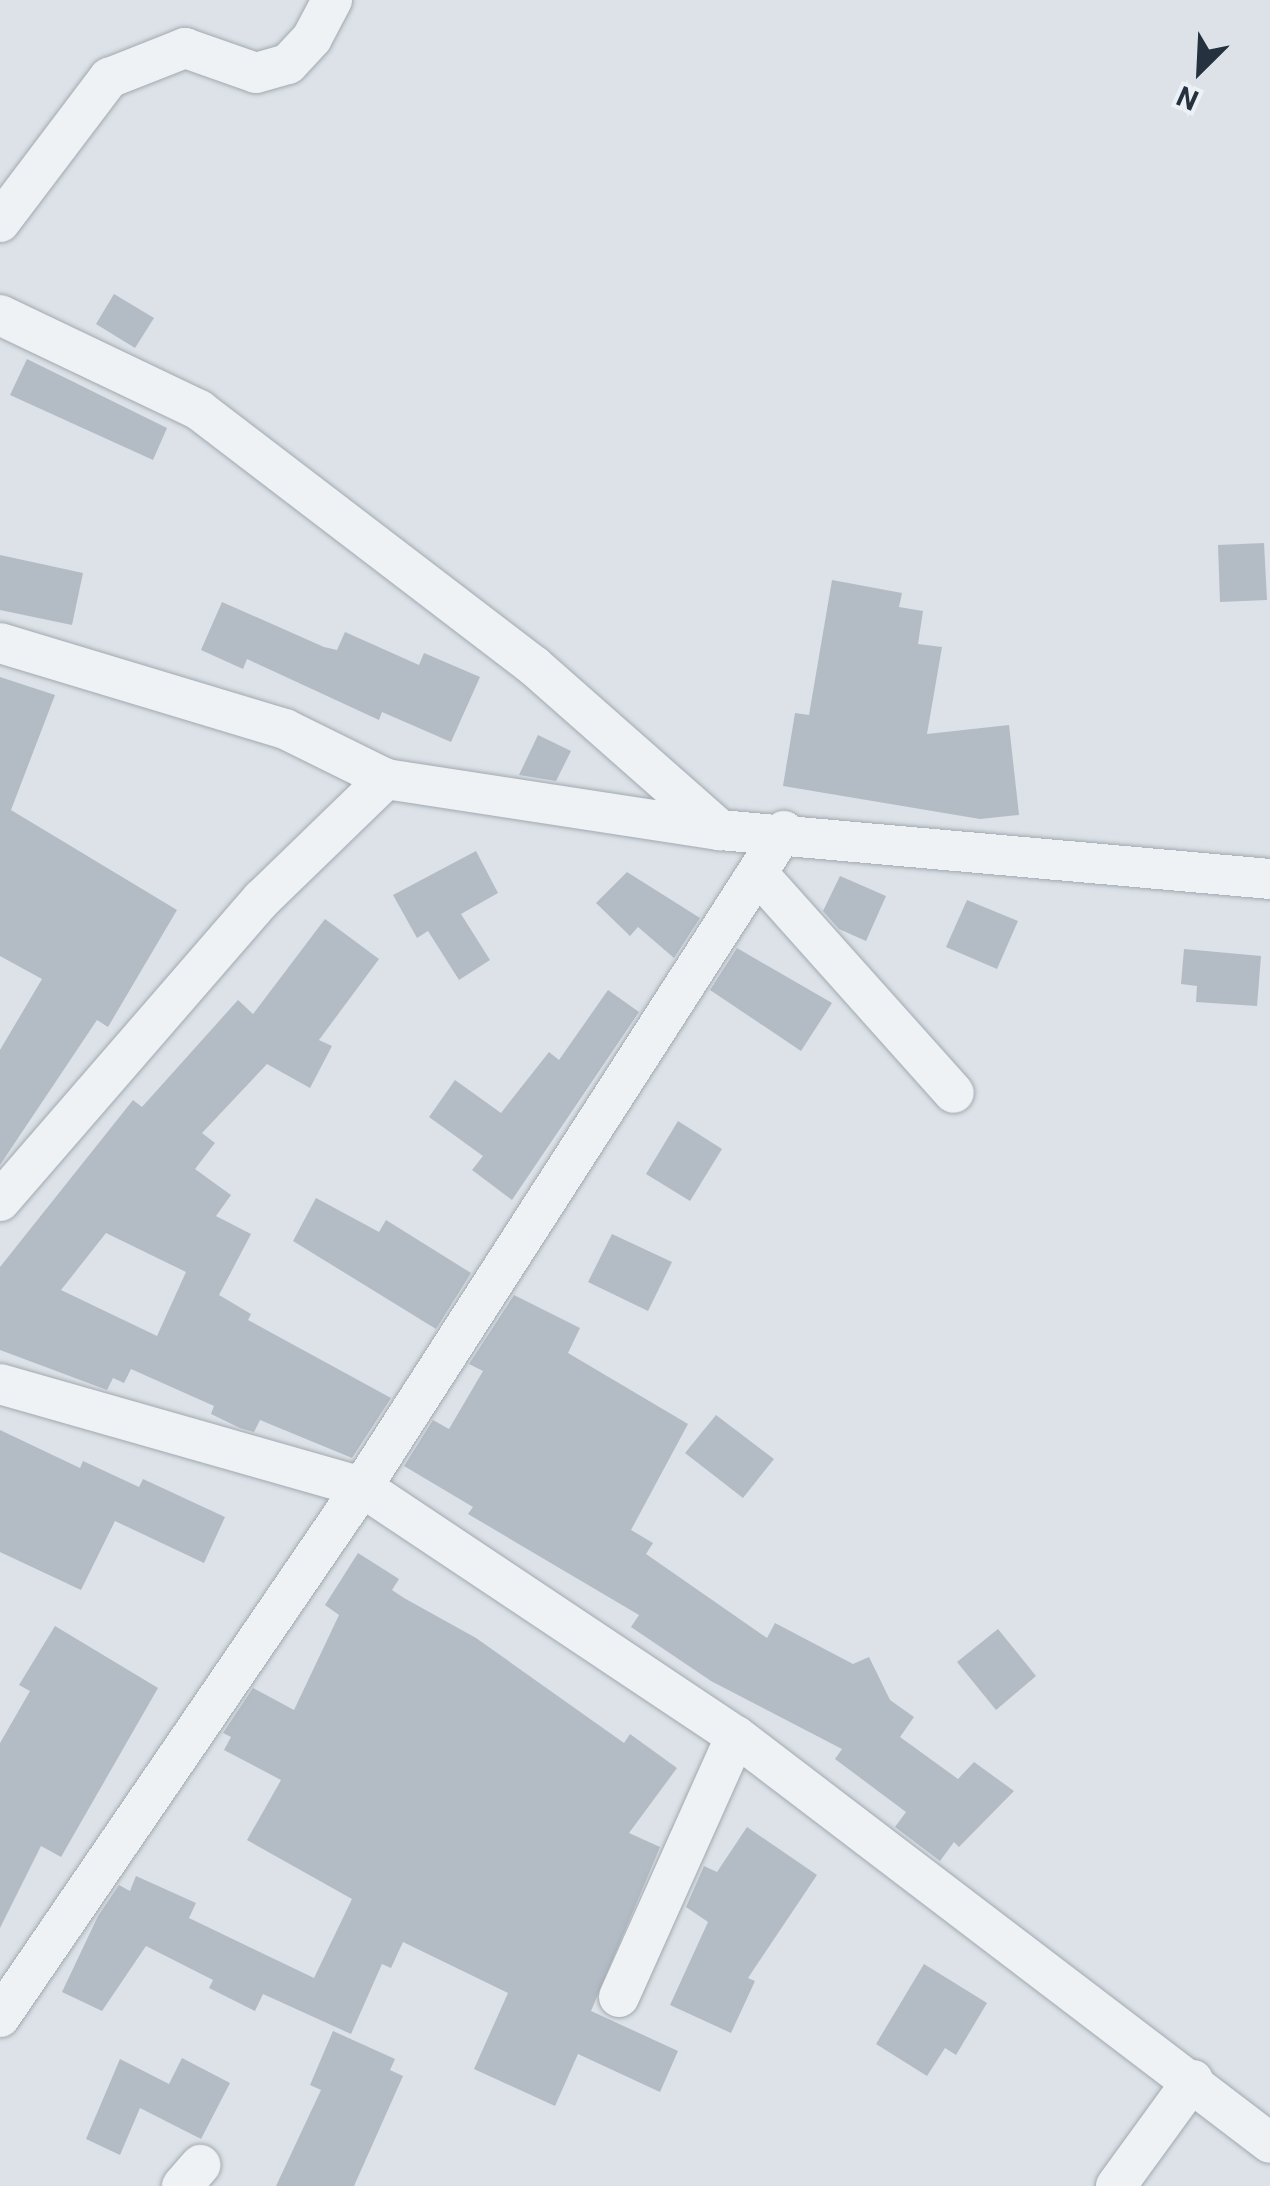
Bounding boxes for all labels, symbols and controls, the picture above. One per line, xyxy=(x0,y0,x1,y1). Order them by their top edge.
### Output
north arrow xyxy=(1150,20,1250,120)
text: N xyxy=(1172,79,1203,117)

